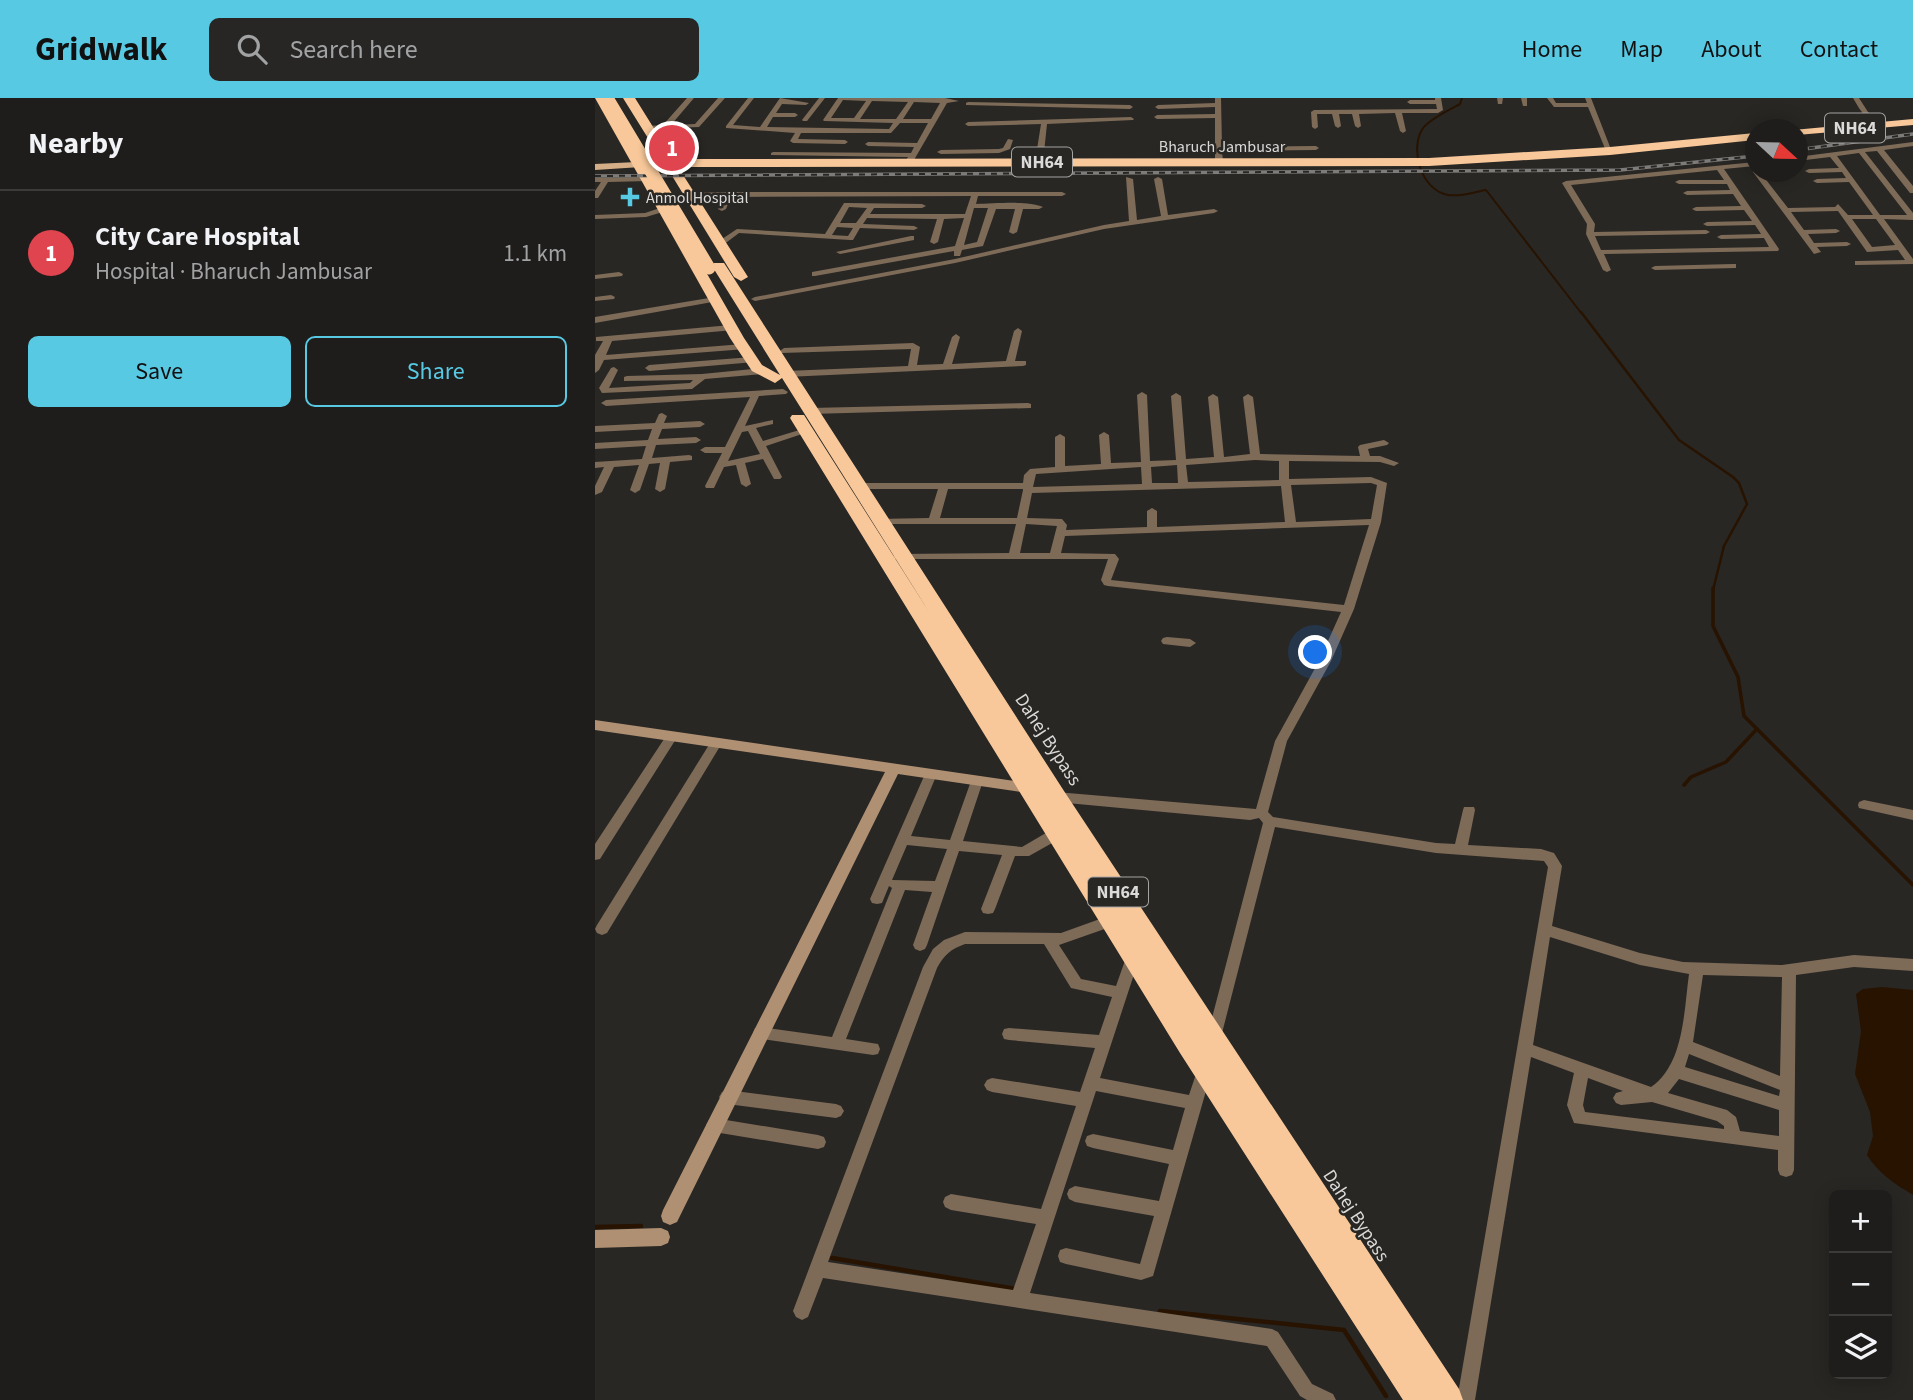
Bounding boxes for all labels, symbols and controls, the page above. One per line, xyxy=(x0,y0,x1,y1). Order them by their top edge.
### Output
search box xyxy=(209,18,699,81)
text: Gridwalk xyxy=(35,26,167,73)
icon: search xyxy=(233,30,271,68)
text: Search here xyxy=(289,31,418,68)
text: Home xyxy=(1522,32,1582,67)
text: Map xyxy=(1620,32,1663,67)
text: About xyxy=(1701,32,1762,67)
text: Contact xyxy=(1800,32,1878,67)
road number: NH64 xyxy=(1825,113,1885,142)
north arrow xyxy=(1745,119,1808,182)
text: Nearby xyxy=(28,122,123,165)
pin: 1 xyxy=(649,122,695,174)
street label: Bharuch Jambusar xyxy=(1159,136,1286,158)
road number: NH64 xyxy=(1012,148,1072,176)
marker: Anmol Hospital xyxy=(620,187,640,207)
place label: Anmol Hospital xyxy=(646,187,748,209)
text: City Care Hospital xyxy=(95,218,300,255)
text: 1 xyxy=(45,237,57,270)
text: 1.1 km xyxy=(503,237,567,270)
text: Hospital · Bharuch Jambusar xyxy=(95,255,372,288)
button: Save xyxy=(28,336,291,407)
button: Share xyxy=(305,336,567,407)
your location xyxy=(1298,635,1332,669)
street label: Dahej Bypass xyxy=(1008,688,1088,791)
road number: NH64 xyxy=(1088,878,1148,906)
street label: Dahej Bypass xyxy=(1316,1164,1396,1267)
map controls xyxy=(1829,1190,1892,1379)
button: + xyxy=(1829,1190,1892,1253)
button: − xyxy=(1829,1253,1892,1316)
button: layers xyxy=(1829,1316,1892,1379)

